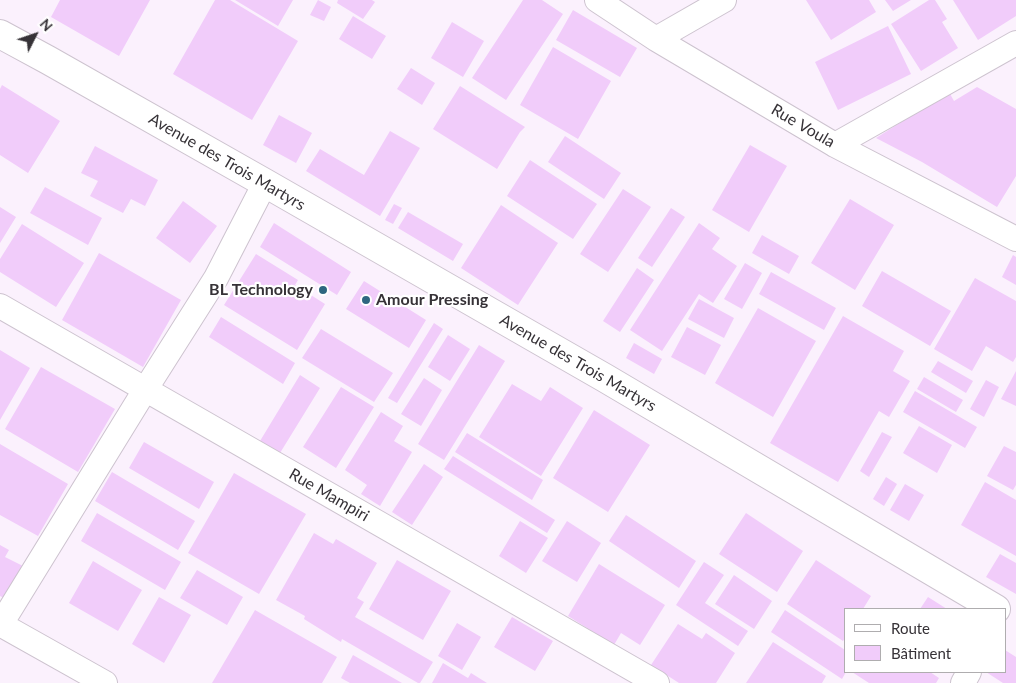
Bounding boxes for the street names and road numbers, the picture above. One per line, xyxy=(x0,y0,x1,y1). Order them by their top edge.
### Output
street label: Rue Voula xyxy=(768,100,838,152)
street label: Avenue des Trois Martyrs xyxy=(145,109,309,215)
street label: Avenue des Trois Martyrs xyxy=(496,310,660,416)
street label: Rue Mampiri xyxy=(286,464,372,526)

